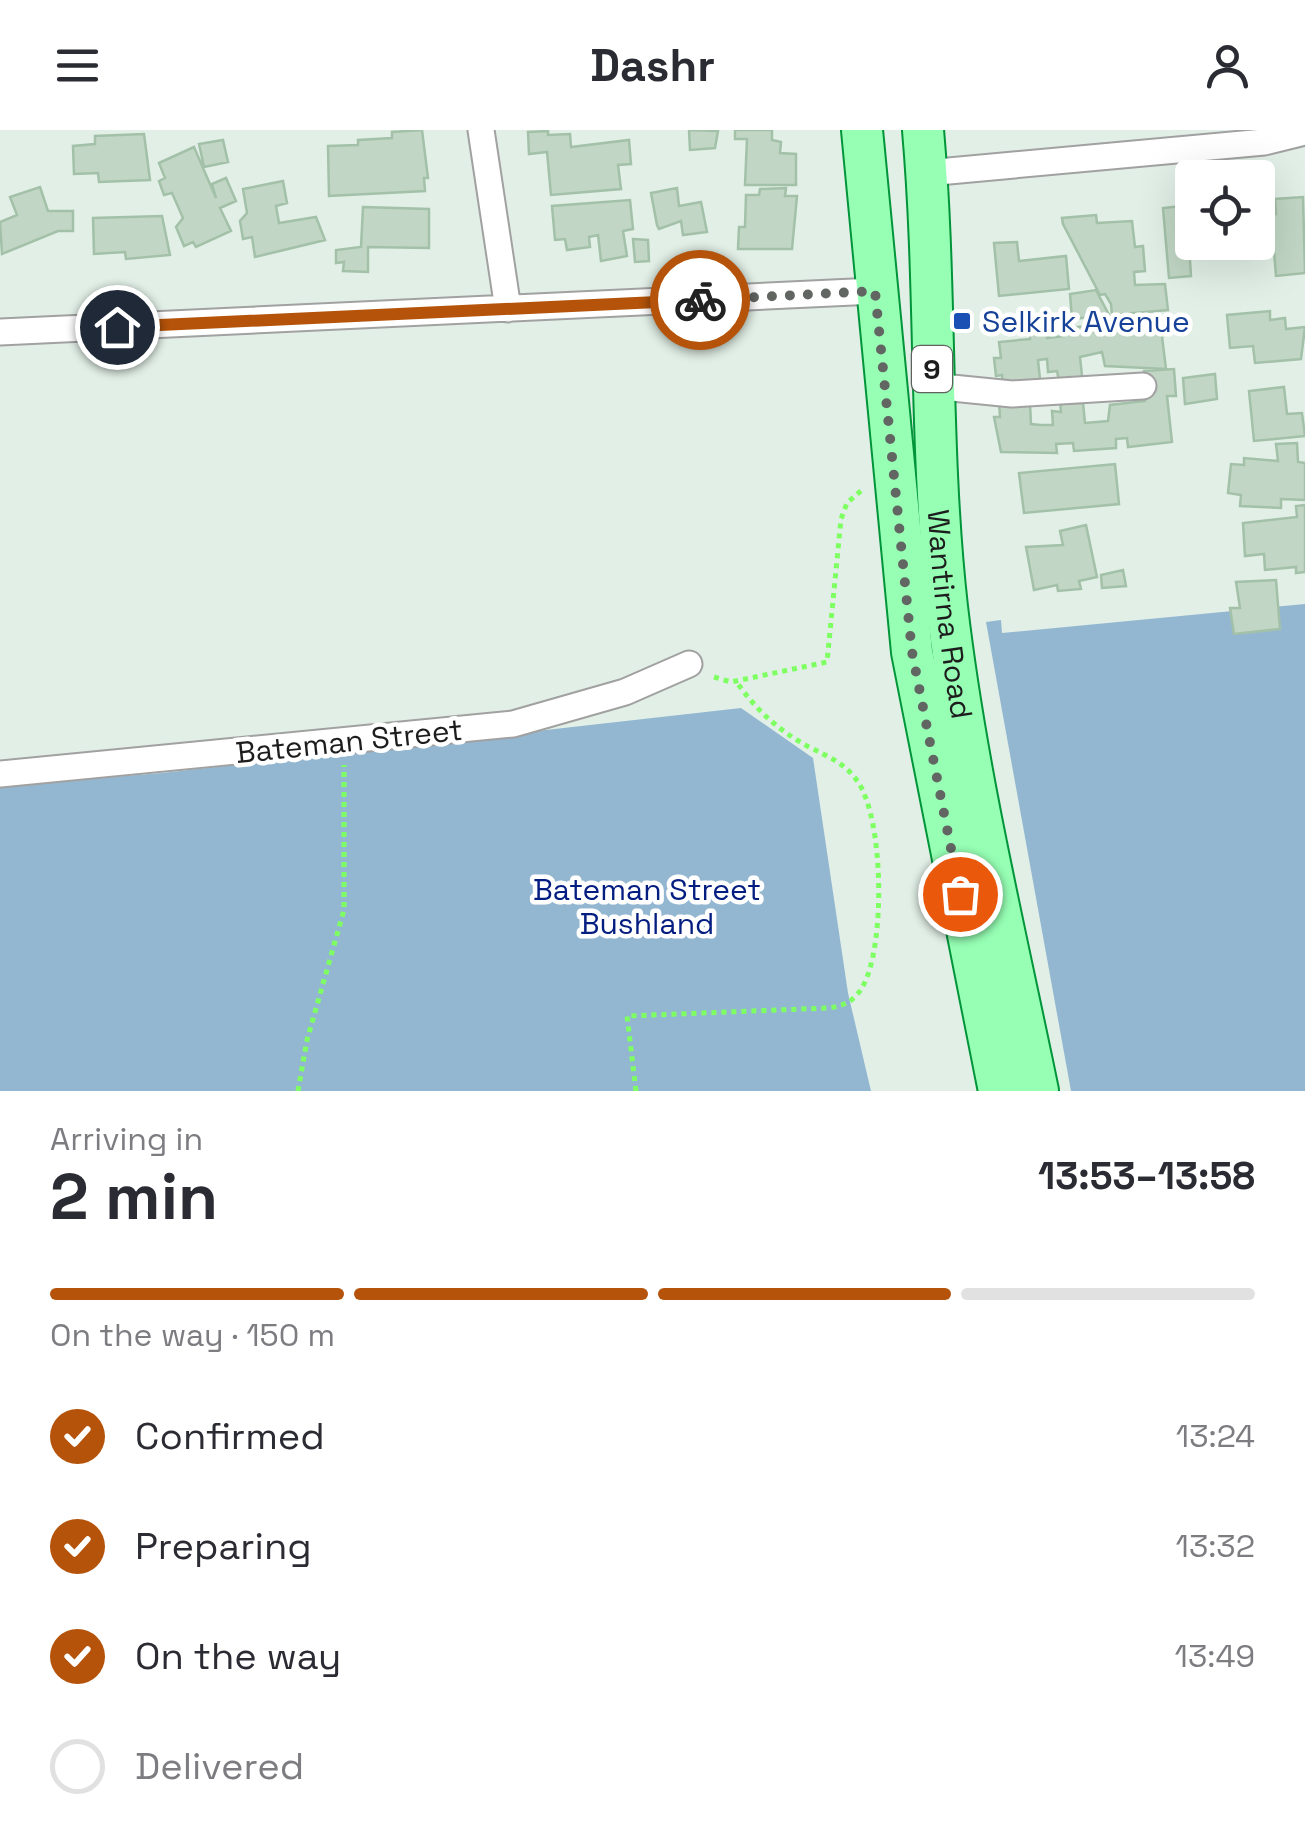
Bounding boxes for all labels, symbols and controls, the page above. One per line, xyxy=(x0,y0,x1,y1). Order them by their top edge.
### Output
text: Dashr xyxy=(590,37,715,94)
icon: menu xyxy=(50,38,105,93)
icon: person xyxy=(1200,38,1255,93)
map controls xyxy=(1175,160,1275,260)
button: locate xyxy=(1175,160,1275,260)
courier xyxy=(650,250,750,350)
icon: bike xyxy=(673,273,728,328)
pin xyxy=(75,285,160,370)
icon: home xyxy=(90,300,145,355)
place label: Selkirk Avenue xyxy=(982,302,1190,341)
marker: Selkirk Avenue xyxy=(951,310,973,332)
road number: 9 xyxy=(912,346,952,392)
street label: Wantirna Road xyxy=(919,508,982,722)
street label: Bateman Street xyxy=(234,710,464,772)
pin xyxy=(918,852,1003,937)
icon: bag xyxy=(933,867,988,922)
park label: Bateman Street Bushland xyxy=(533,870,761,943)
text: Arriving in xyxy=(50,1119,203,1159)
text: 13:53–13:58 xyxy=(1038,1152,1255,1200)
text: 2 min xyxy=(50,1155,218,1238)
text: On the way · 150 m xyxy=(50,1315,335,1355)
icon: check xyxy=(50,1409,105,1464)
text: Confirmed xyxy=(135,1412,325,1460)
text: 13:24 xyxy=(1176,1416,1255,1456)
icon: check xyxy=(50,1519,105,1574)
text: Preparing xyxy=(135,1522,312,1570)
text: 13:32 xyxy=(1176,1526,1255,1566)
icon: check xyxy=(50,1629,105,1684)
text: On the way xyxy=(135,1632,341,1680)
text: 13:49 xyxy=(1175,1636,1255,1676)
text: Delivered xyxy=(135,1742,304,1790)

